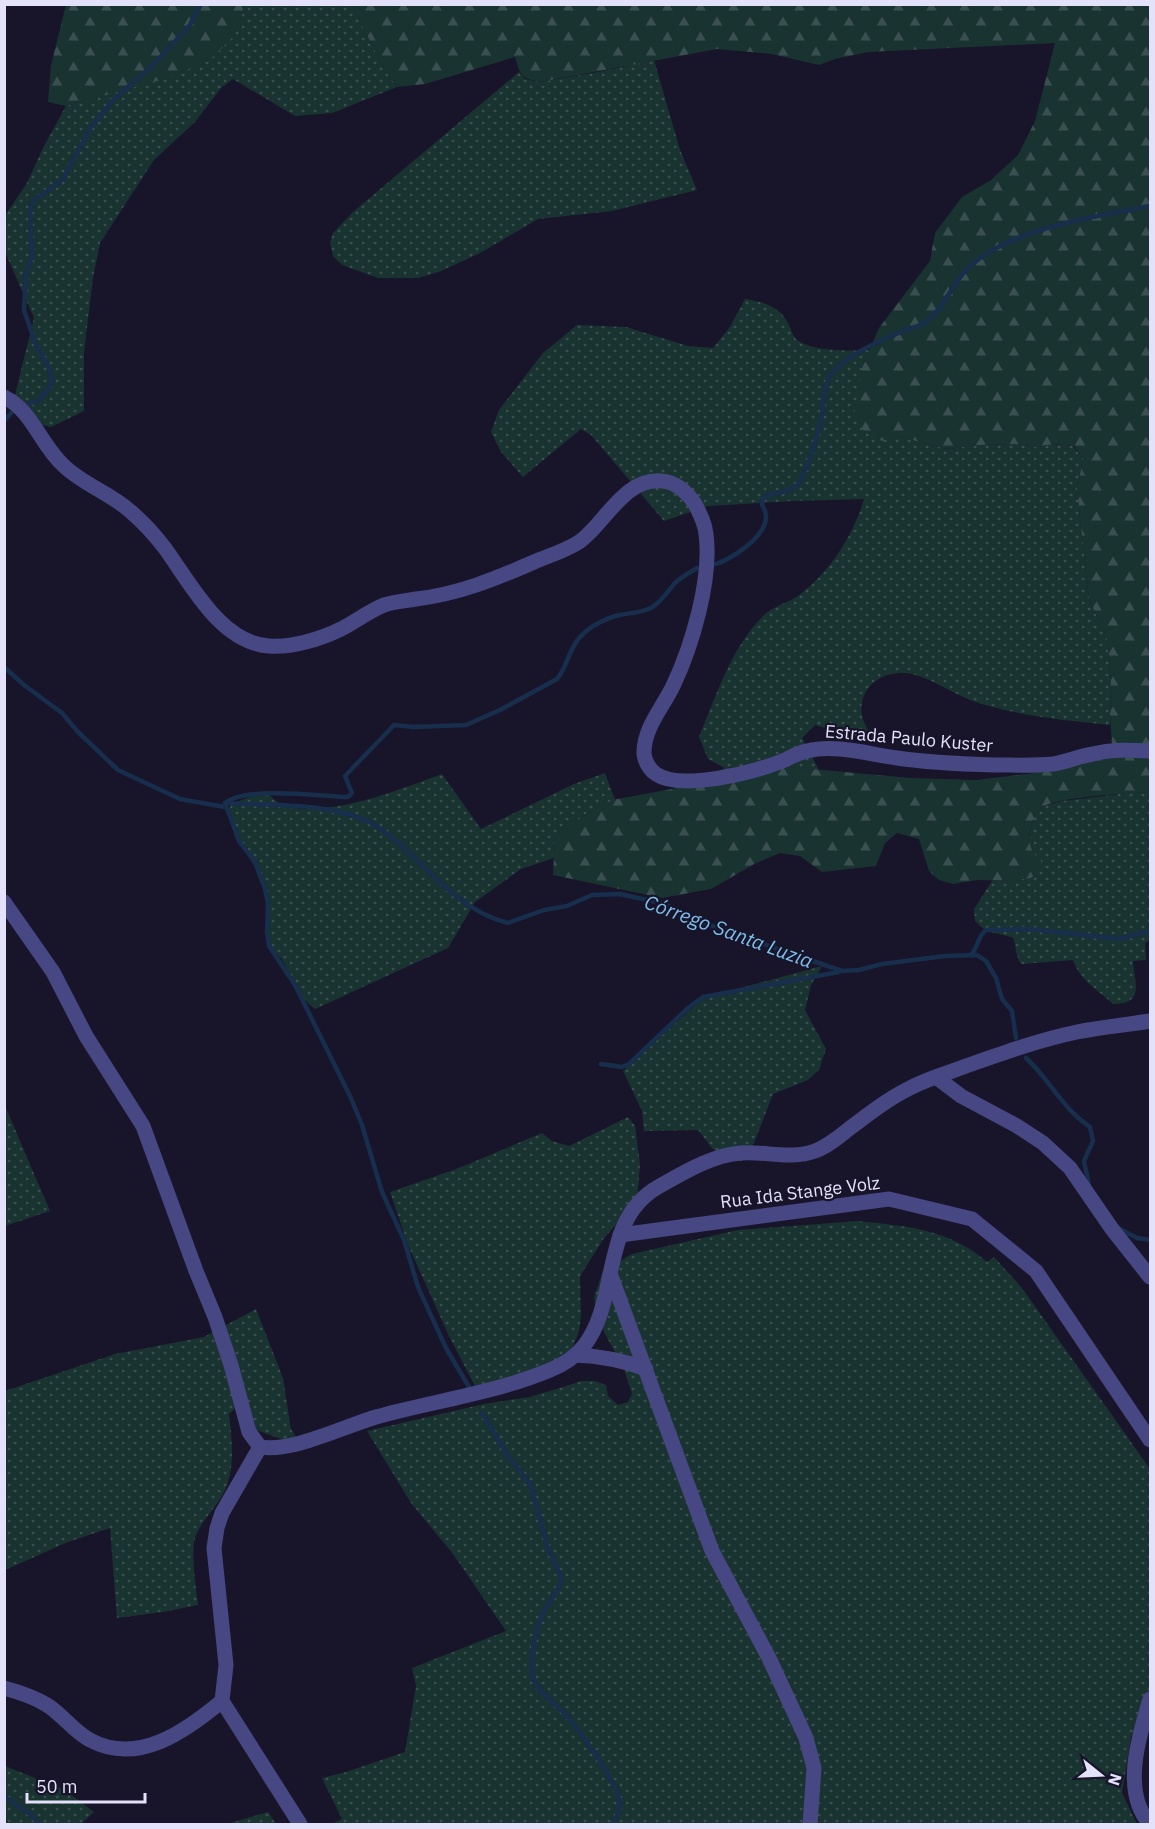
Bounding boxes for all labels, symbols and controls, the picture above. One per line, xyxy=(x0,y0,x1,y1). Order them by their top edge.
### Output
street label: Estrada Paulo Kuster xyxy=(824,719,994,757)
water label: Córrego Santa Luzia xyxy=(641,888,817,974)
street label: Rua Ida Stange Volz xyxy=(719,1171,881,1213)
north arrow xyxy=(1071,1745,1131,1805)
scale bar xyxy=(27,1766,146,1804)
text: N xyxy=(1104,1771,1127,1788)
text: 50 m xyxy=(36,1775,78,1798)

